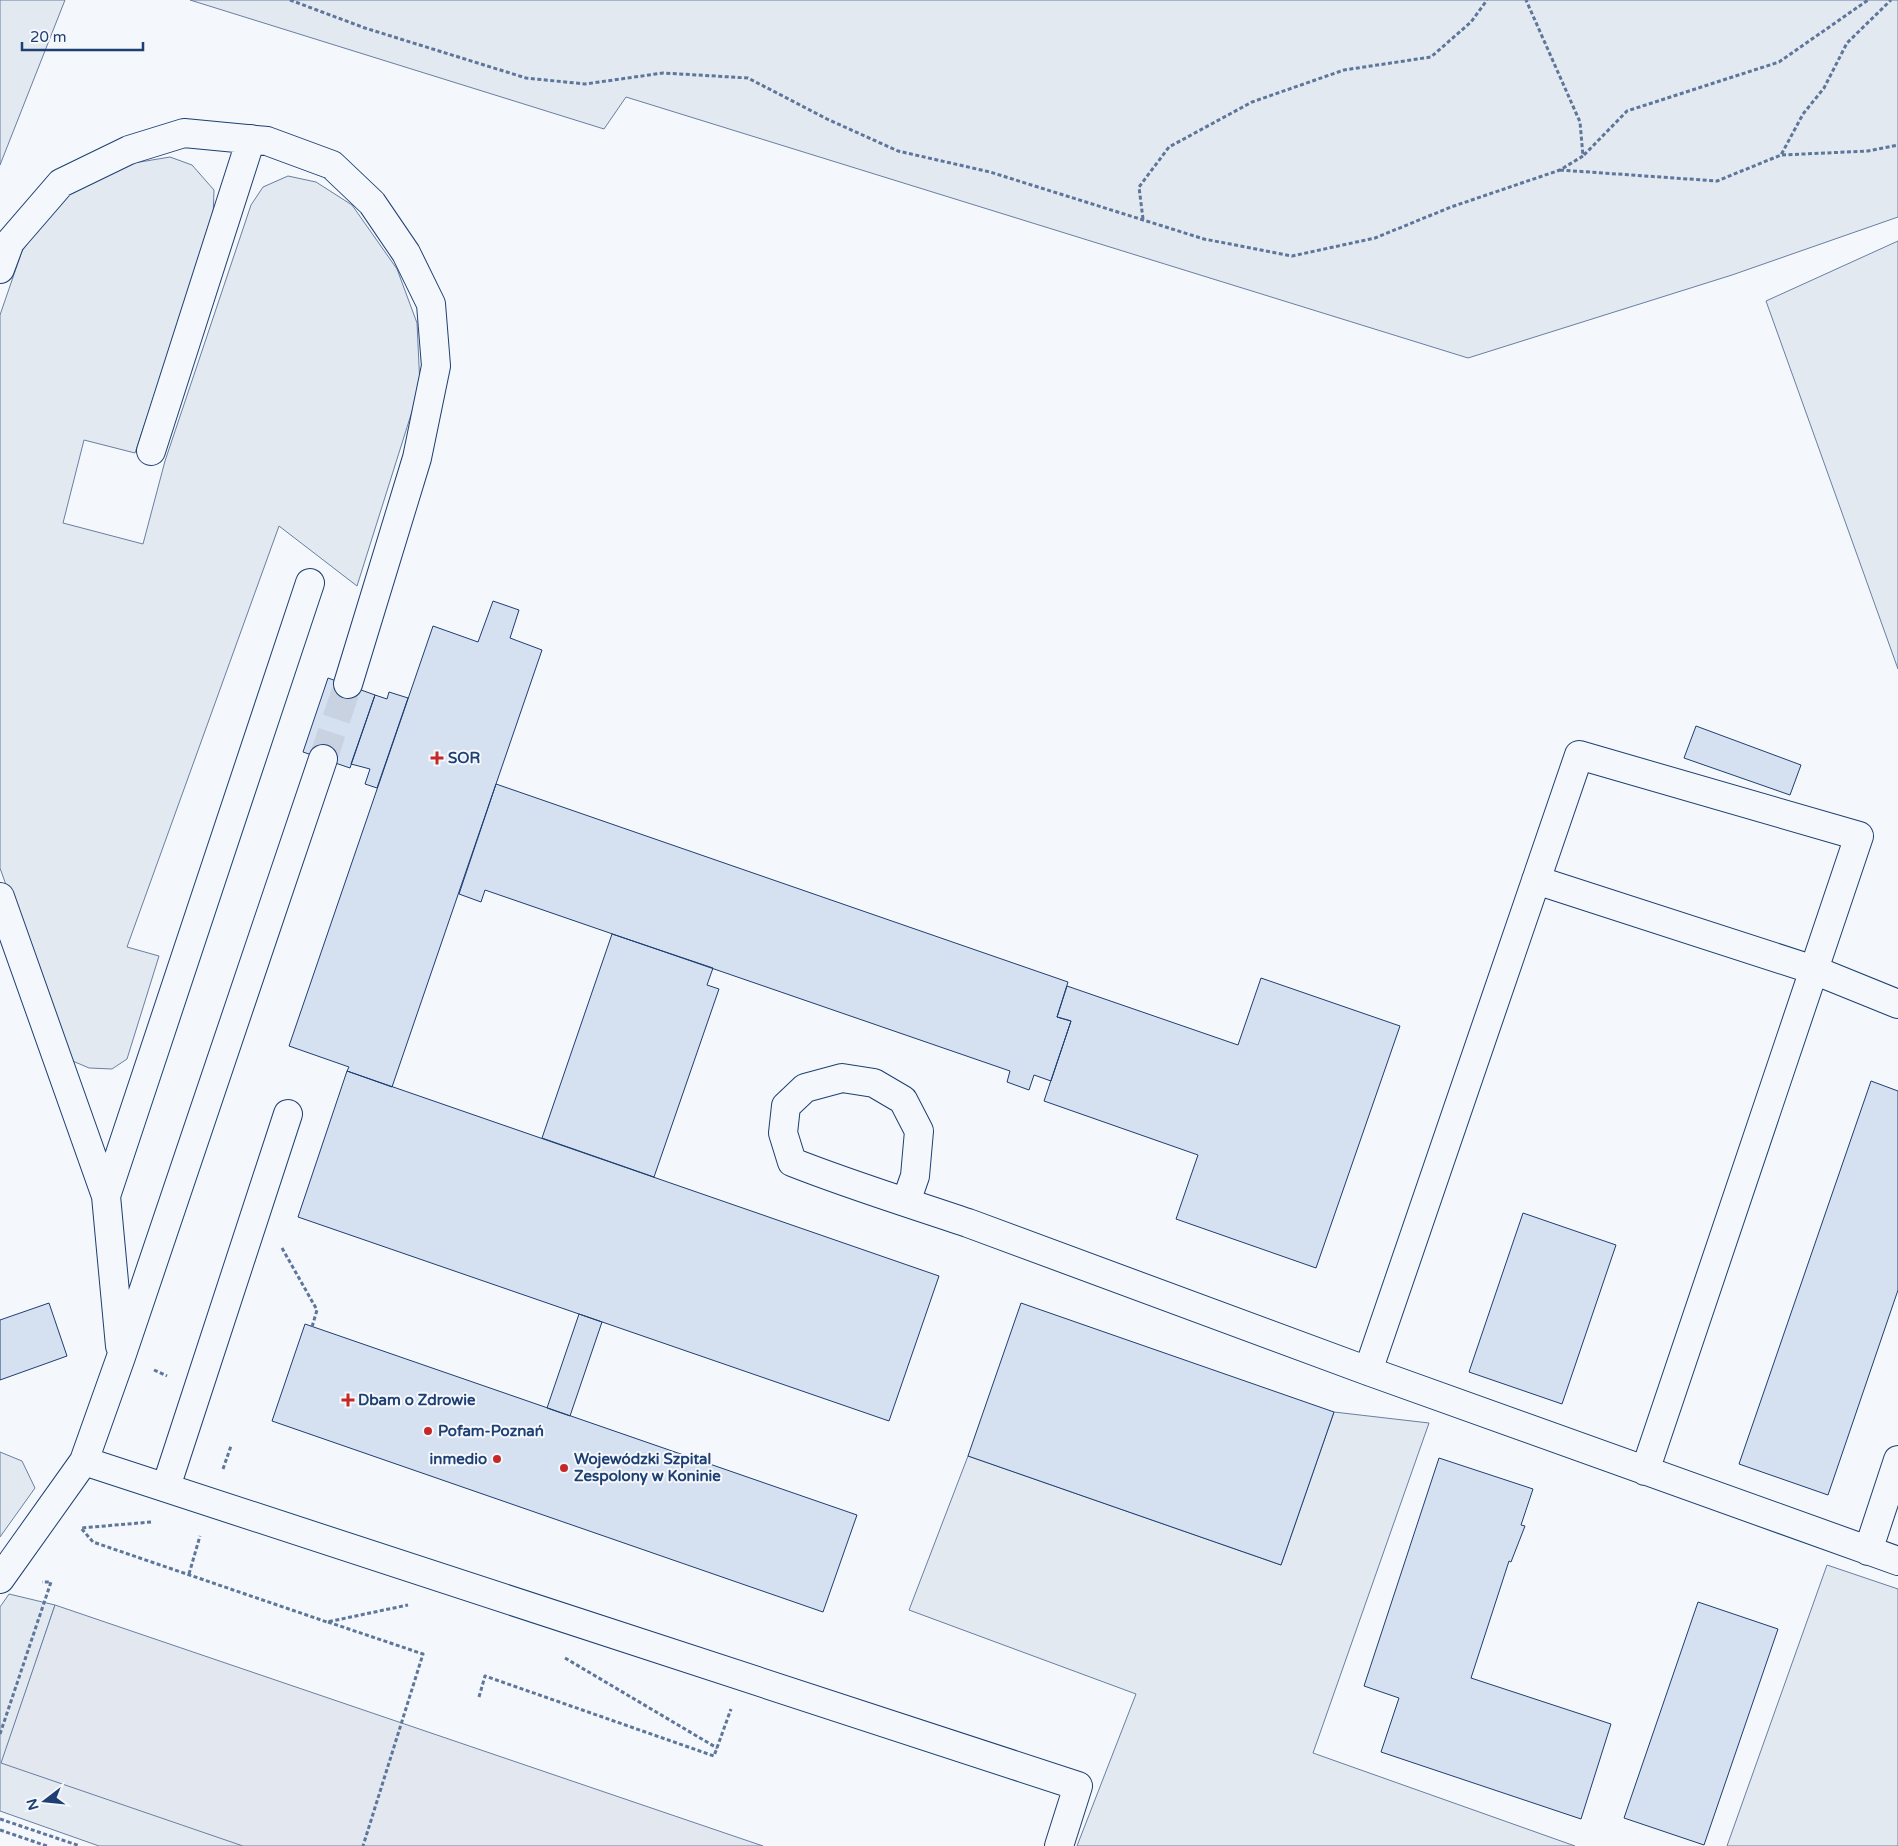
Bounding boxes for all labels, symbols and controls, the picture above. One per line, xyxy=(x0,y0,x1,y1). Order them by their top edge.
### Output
scale bar xyxy=(22,20,144,52)
text: 20 m xyxy=(30,28,67,46)
place label: SOR xyxy=(448,749,480,767)
marker: SOR xyxy=(430,751,444,765)
place label: Dbam o Zdrowie xyxy=(358,1391,476,1409)
marker: Dbam o Zdrowie xyxy=(342,1394,354,1406)
place label: Pofam-Poznań xyxy=(438,1422,544,1440)
marker: Pofam-Poznań xyxy=(422,1425,434,1437)
place label: inmedio xyxy=(430,1450,487,1468)
place label: Wojewódzki Szpital Zespolony w Koninie xyxy=(574,1450,721,1486)
marker: inmedio xyxy=(491,1453,503,1465)
marker: Wojewódzki Szpital Zespolony w Koninie xyxy=(558,1462,570,1474)
north arrow xyxy=(20,1776,70,1826)
text: N xyxy=(23,1797,43,1812)

